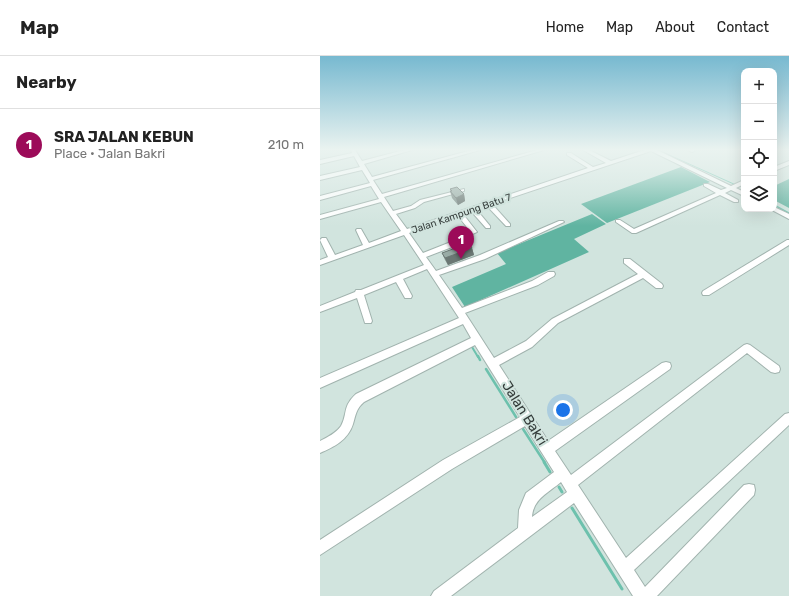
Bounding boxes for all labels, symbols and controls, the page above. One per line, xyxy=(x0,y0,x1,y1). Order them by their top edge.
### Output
text: Map xyxy=(20,16,59,39)
text: Home xyxy=(546,19,584,36)
text: Map xyxy=(606,19,633,36)
text: About xyxy=(655,19,695,36)
text: Contact xyxy=(717,19,769,36)
map controls xyxy=(741,68,777,212)
button: + xyxy=(741,68,777,104)
text: Nearby xyxy=(16,72,77,92)
button: − xyxy=(741,104,777,140)
text: SRA JALAN KEBUN xyxy=(54,128,194,146)
text: 1 xyxy=(26,137,32,152)
text: 210 m xyxy=(268,137,304,152)
button: locate xyxy=(741,140,777,176)
text: Place · Jalan Bakri xyxy=(54,146,165,161)
button: layers xyxy=(741,176,777,212)
street label: Jalan Kampung Batu 7 xyxy=(410,191,513,237)
pin: 1 xyxy=(448,226,474,259)
street label: Jalan Bakri xyxy=(498,378,551,449)
your location xyxy=(553,400,573,420)

